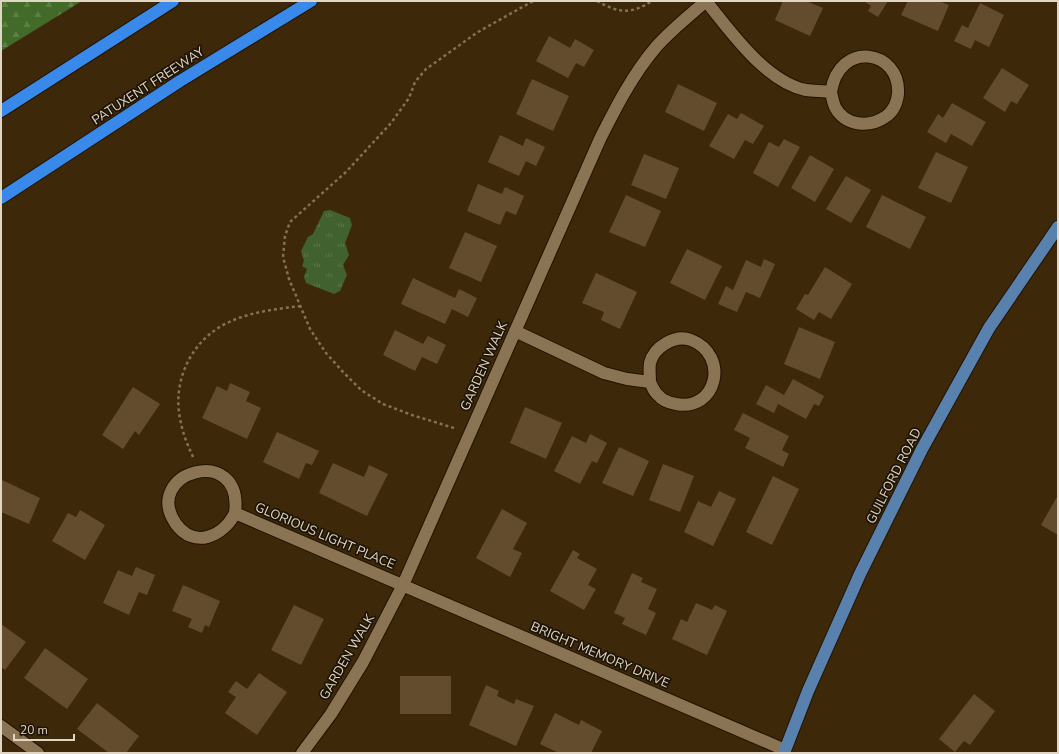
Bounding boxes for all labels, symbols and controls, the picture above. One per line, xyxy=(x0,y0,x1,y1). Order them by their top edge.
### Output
street label: PATUXENT FREEWAY xyxy=(88,43,208,129)
street label: GARDEN WALK xyxy=(456,318,512,414)
street label: GUILFORD ROAD xyxy=(862,425,926,527)
street label: GLORIOUS LIGHT PLACE xyxy=(252,498,398,574)
street label: GARDEN WALK xyxy=(315,610,379,703)
street label: BRIGHT MEMORY DRIVE xyxy=(528,618,672,692)
scale bar xyxy=(14,716,74,742)
text: 20 m xyxy=(20,722,48,738)

